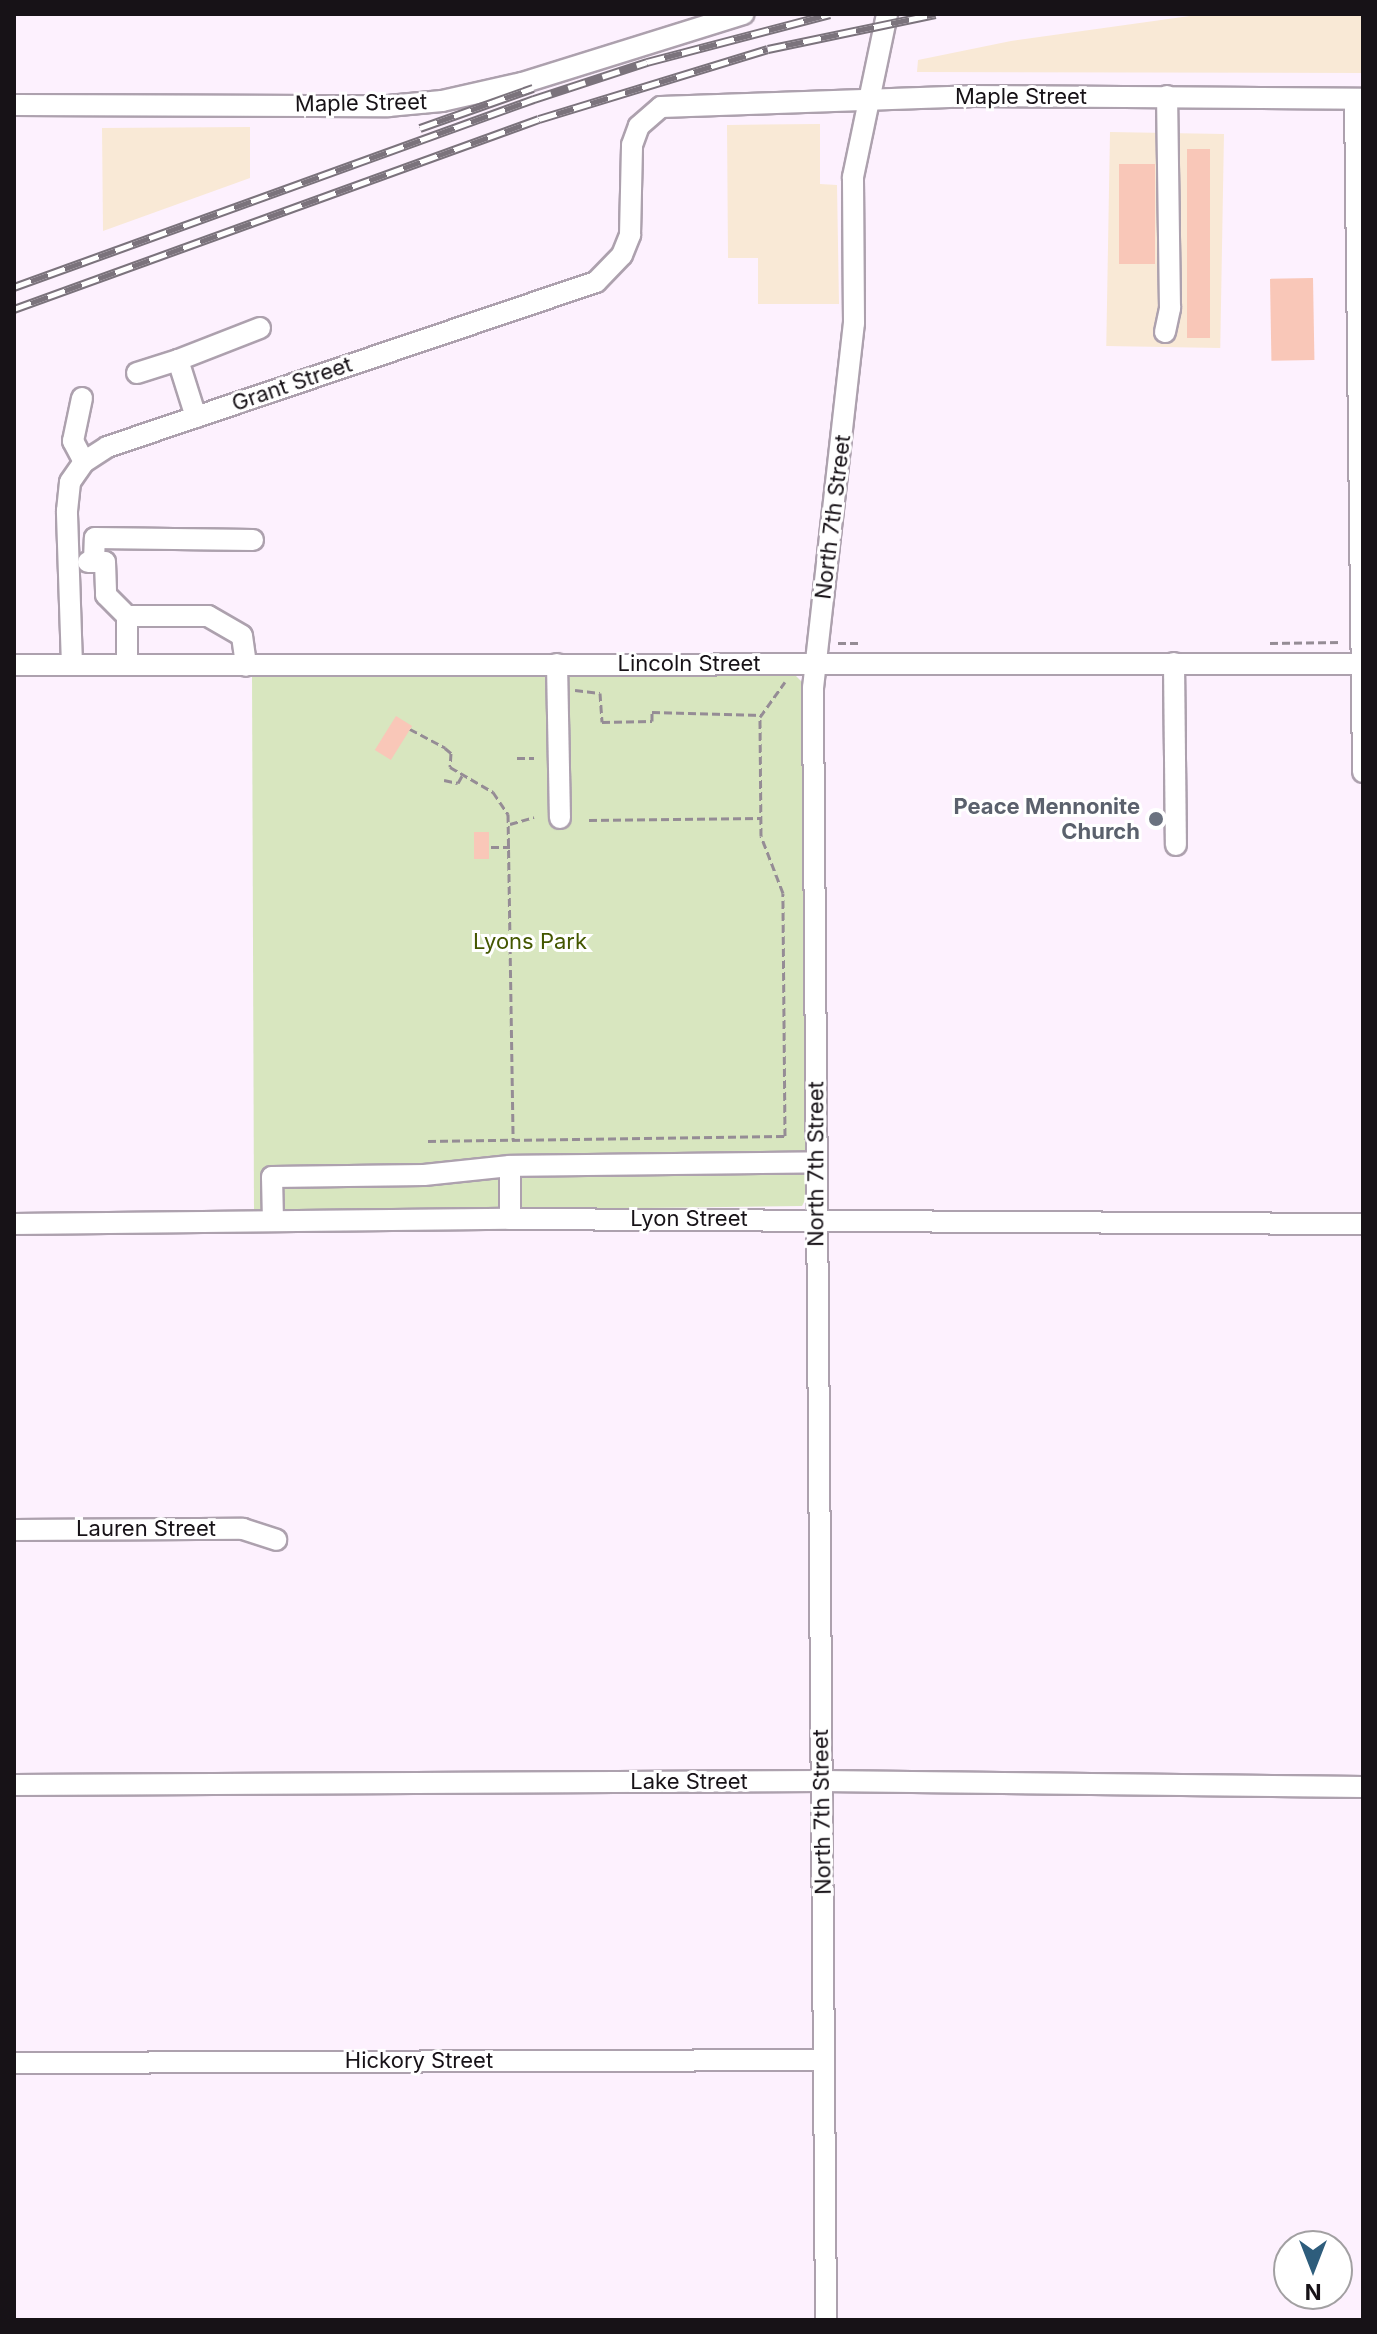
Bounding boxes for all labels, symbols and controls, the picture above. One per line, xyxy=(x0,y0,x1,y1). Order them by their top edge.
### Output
street label: Maple Street xyxy=(955,84,1087,110)
street label: Maple Street xyxy=(295,89,427,117)
street label: Grant Street xyxy=(228,351,356,417)
street label: North 7th Street xyxy=(810,433,856,601)
street label: Lincoln Street xyxy=(617,651,761,677)
place label: Peace Mennonite Church xyxy=(953,793,1140,844)
marker: Peace Mennonite Church xyxy=(1147,810,1165,828)
park label: Lyons Park xyxy=(473,929,587,955)
street label: North 7th Street xyxy=(803,1081,829,1247)
street label: Lyon Street xyxy=(630,1206,748,1232)
street label: Lauren Street xyxy=(76,1516,216,1542)
street label: North 7th Street xyxy=(807,1729,837,1895)
street label: Lake Street xyxy=(630,1769,748,1795)
street label: Hickory Street xyxy=(345,2048,493,2074)
north arrow xyxy=(1273,2230,1353,2310)
text: N xyxy=(1305,2279,1321,2305)

